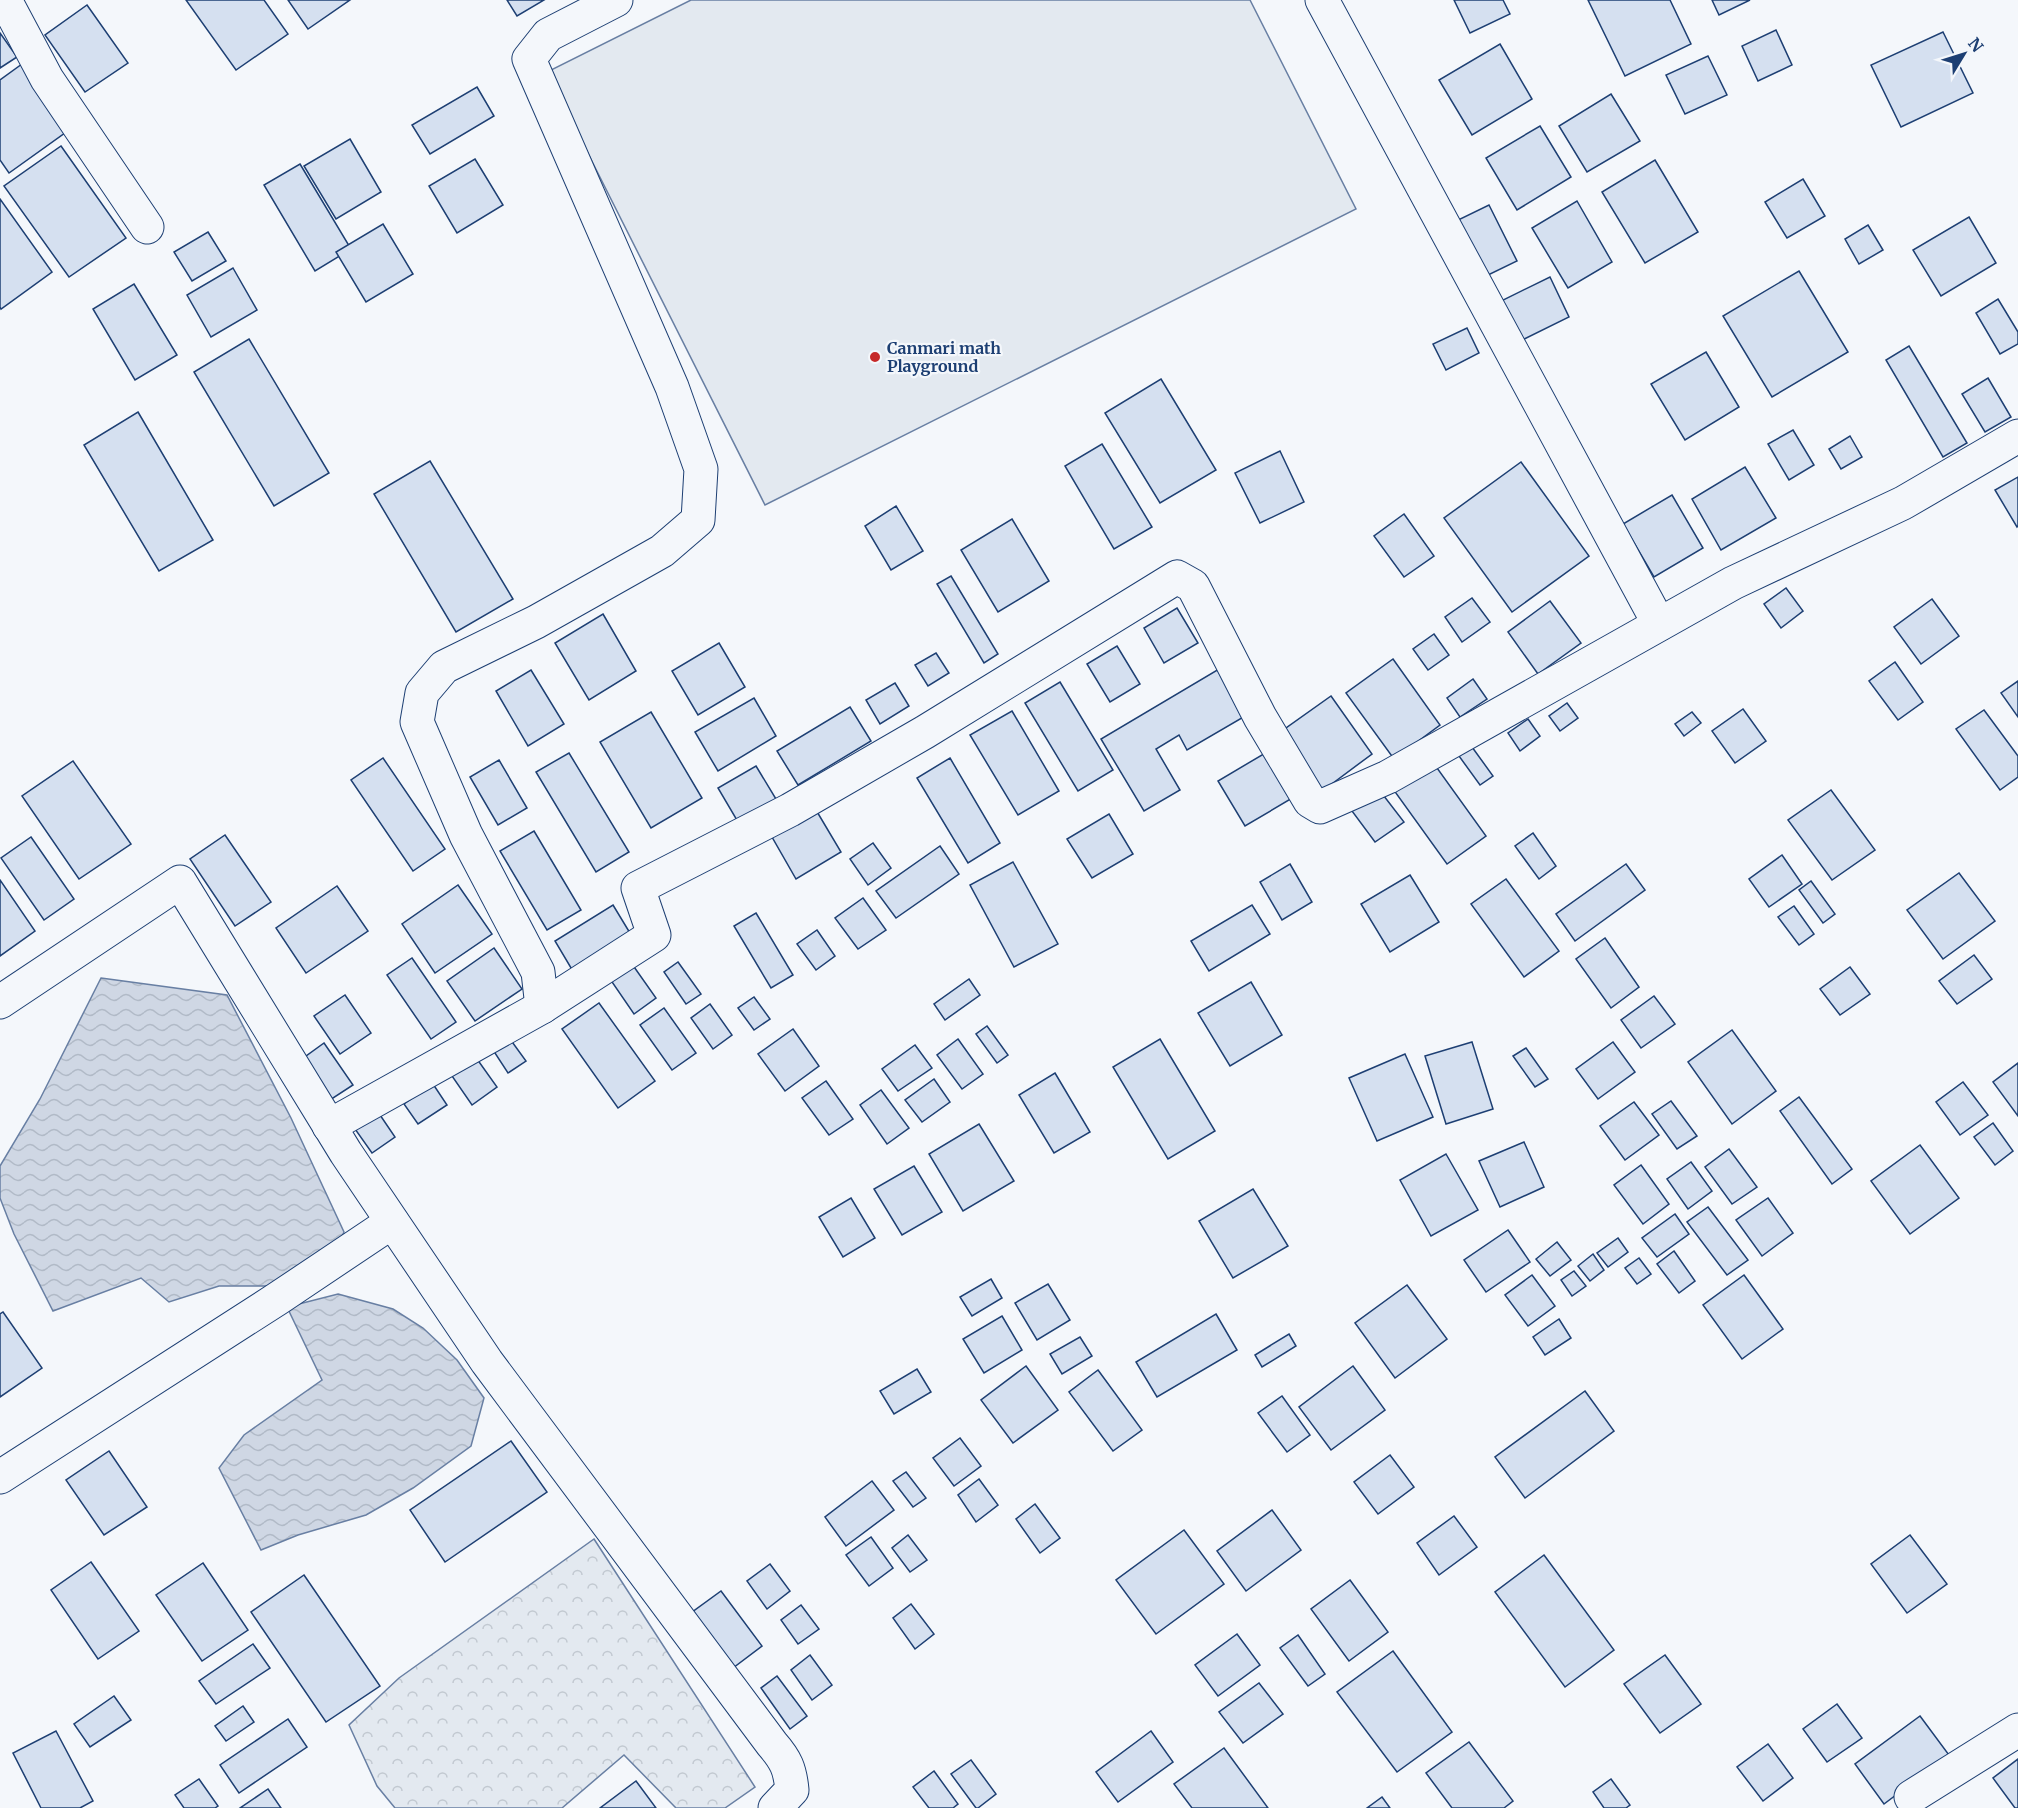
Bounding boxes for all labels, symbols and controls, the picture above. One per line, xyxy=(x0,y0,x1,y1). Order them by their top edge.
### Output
north arrow xyxy=(1934,24,1994,84)
text: N xyxy=(1964,34,1988,56)
place label: Canmari math Playground xyxy=(887,338,1001,376)
marker: Canmari math Playground xyxy=(868,350,882,364)

